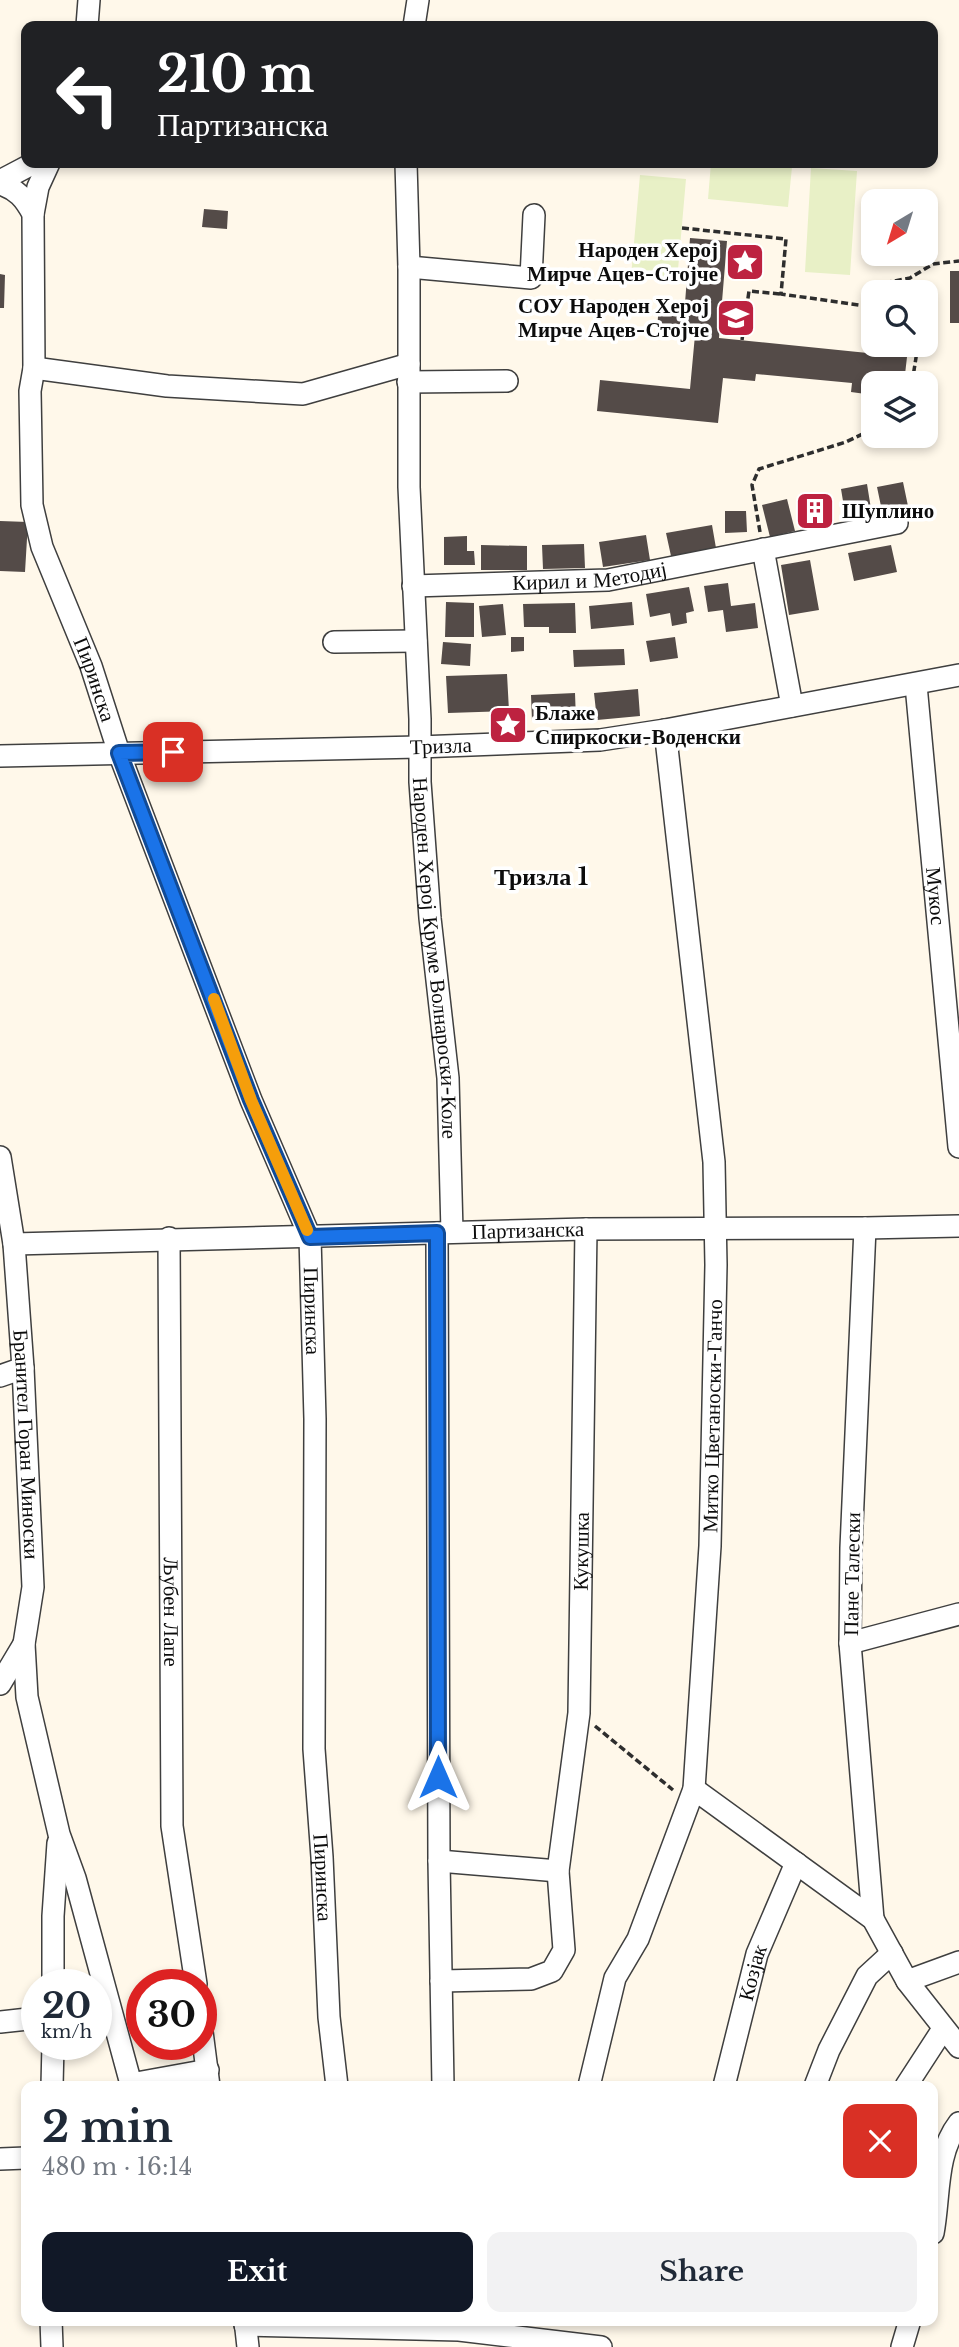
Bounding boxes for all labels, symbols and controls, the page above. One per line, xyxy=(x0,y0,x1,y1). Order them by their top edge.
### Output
text: 210 m xyxy=(157,44,315,105)
icon: left xyxy=(42,49,133,140)
text: Партизанска xyxy=(157,105,328,145)
north arrow xyxy=(861,189,938,266)
map controls xyxy=(861,189,938,448)
place label: Народен Херој Мирче Ацев-Стојче xyxy=(527,237,718,287)
place icon: Народен Херој Мирче Ацев-Стојче xyxy=(724,241,766,283)
button: search xyxy=(861,280,938,357)
place label: СОУ Народен Херој Мирче Ацев-Стојче xyxy=(518,293,709,343)
school or university icon: СОУ Народен Херој Мирче Ацев-Стојче xyxy=(715,297,757,339)
button: layers xyxy=(861,371,938,448)
building icon: Шуплино xyxy=(794,490,836,532)
place label: Шуплино xyxy=(842,498,934,524)
street label: Кирил и Методиј xyxy=(512,556,669,596)
street label: Пиринска xyxy=(67,633,121,726)
place label: Блаже Спиркоски-Воденски xyxy=(535,700,741,750)
place icon: Блаже Спиркоски-Воденски xyxy=(487,704,529,746)
pin xyxy=(143,722,203,782)
street label: Тризла xyxy=(410,732,473,760)
icon: arrive xyxy=(154,733,192,771)
street label: Народен Херој Круме Волнароски-Коле xyxy=(407,776,463,1139)
district label: Тризла 1 xyxy=(494,862,588,891)
street label: Мукос xyxy=(920,866,951,926)
street label: Партизанска xyxy=(471,1216,585,1245)
street label: Пиринска xyxy=(298,1267,326,1356)
street label: Митко Цветаноски-Ганчо xyxy=(697,1299,728,1533)
street label: Бранител Горан Миноски xyxy=(7,1329,45,1560)
street label: Кукушка xyxy=(568,1511,595,1591)
street label: Пане Талески xyxy=(838,1512,866,1636)
street label: Љубен Лапе xyxy=(158,1557,184,1667)
position arrow xyxy=(401,1740,475,1814)
street label: Пиринска xyxy=(307,1833,338,1923)
street label: Козјак xyxy=(733,1939,773,2003)
speed limit sign: 30 xyxy=(126,1969,217,2060)
text: 20 xyxy=(42,1984,91,2027)
text: km/h xyxy=(41,2021,92,2043)
text: 2 min xyxy=(42,2101,173,2153)
button: close xyxy=(843,2104,917,2178)
text: 480 m · 16:14 xyxy=(42,2153,192,2181)
button: Exit xyxy=(42,2232,473,2312)
button: Share xyxy=(487,2232,917,2312)

